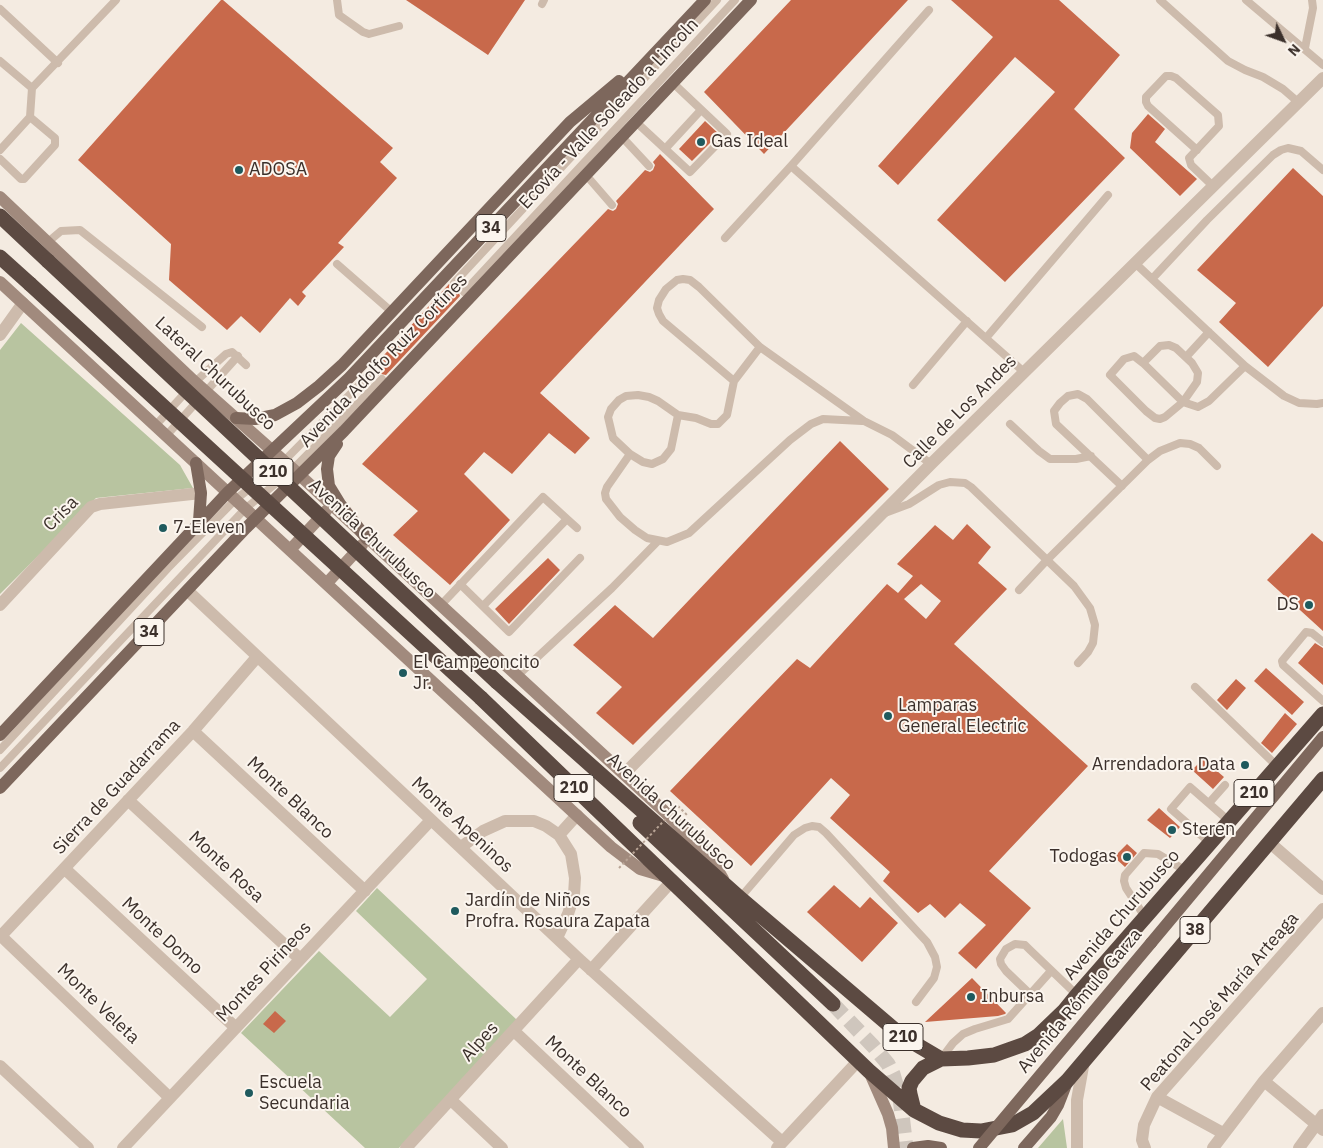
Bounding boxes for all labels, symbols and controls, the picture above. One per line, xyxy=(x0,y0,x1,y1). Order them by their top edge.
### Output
street label: Ecovía - Valle Soleado a Lincoln xyxy=(515,14,703,214)
north arrow xyxy=(1258,15,1308,65)
text: N xyxy=(1284,40,1304,60)
place label: Gas Ideal xyxy=(711,131,788,153)
marker: Gas Ideal xyxy=(695,136,707,148)
place label: ADOSA xyxy=(249,159,307,181)
marker: ADOSA xyxy=(233,164,245,176)
road number: 34 xyxy=(476,214,506,242)
street label: Avenida Adolfo Ruiz Cortínes xyxy=(296,270,472,452)
street label: Lateral Churubusco xyxy=(150,313,280,435)
street label: Calle de Los Andes xyxy=(899,351,1021,473)
road number: 210 xyxy=(253,458,293,486)
street label: Avenida Churubusco xyxy=(304,475,440,603)
street label: Crisa xyxy=(39,492,83,536)
place label: 7-Eleven xyxy=(173,517,245,539)
marker: 7-Eleven xyxy=(157,522,169,534)
place label: DS xyxy=(1276,594,1299,616)
marker: DS xyxy=(1303,599,1315,611)
road number: 34 xyxy=(134,618,164,646)
place label: El Campeoncito Jr. xyxy=(413,652,540,694)
marker: El Campeoncito Jr. xyxy=(397,667,409,679)
place label: Lamparas General Electric xyxy=(898,695,1027,738)
marker: Lamparas General Electric xyxy=(882,710,894,722)
street label: Sierra de Guadarrama xyxy=(49,715,185,859)
street label: Avenida Churubusco xyxy=(602,749,740,875)
street label: Monte Blanco xyxy=(242,752,338,844)
place label: Arrendadora Data xyxy=(1092,754,1235,776)
marker: Arrendadora Data xyxy=(1239,759,1251,771)
street label: Monte Apeninos xyxy=(407,772,517,878)
road number: 210 xyxy=(554,774,594,801)
road number: 210 xyxy=(1234,780,1274,806)
place label: Steren xyxy=(1182,819,1235,841)
marker: Steren xyxy=(1166,824,1178,836)
street label: Monte Rosa xyxy=(184,827,268,907)
street label: Avenida Churubusco xyxy=(1059,845,1185,985)
place label: Todogas xyxy=(1049,846,1117,868)
marker: Todogas xyxy=(1121,851,1133,863)
place label: Jardín de Niños Profra. Rosaura Zapata xyxy=(465,890,650,932)
street label: Monte Domo xyxy=(117,893,207,979)
marker: Jardín de Niños Profra. Rosaura Zapata xyxy=(449,905,461,917)
street label: Peatonal José María Arteaga xyxy=(1136,908,1304,1096)
road number: 38 xyxy=(1180,916,1210,944)
street label: Montes Pirineos xyxy=(212,917,316,1027)
street label: Avenida Rómulo Garza xyxy=(1013,924,1147,1078)
street label: Monte Veleta xyxy=(52,959,144,1049)
place label: Inbursa xyxy=(981,986,1044,1008)
marker: Inbursa xyxy=(965,991,977,1003)
street label: Alpes xyxy=(457,1018,503,1066)
road number: 210 xyxy=(883,1024,923,1050)
street label: Monte Blanco xyxy=(540,1031,636,1123)
place label: Escuela Secundaria xyxy=(259,1072,350,1114)
marker: Escuela Secundaria xyxy=(243,1087,255,1099)

